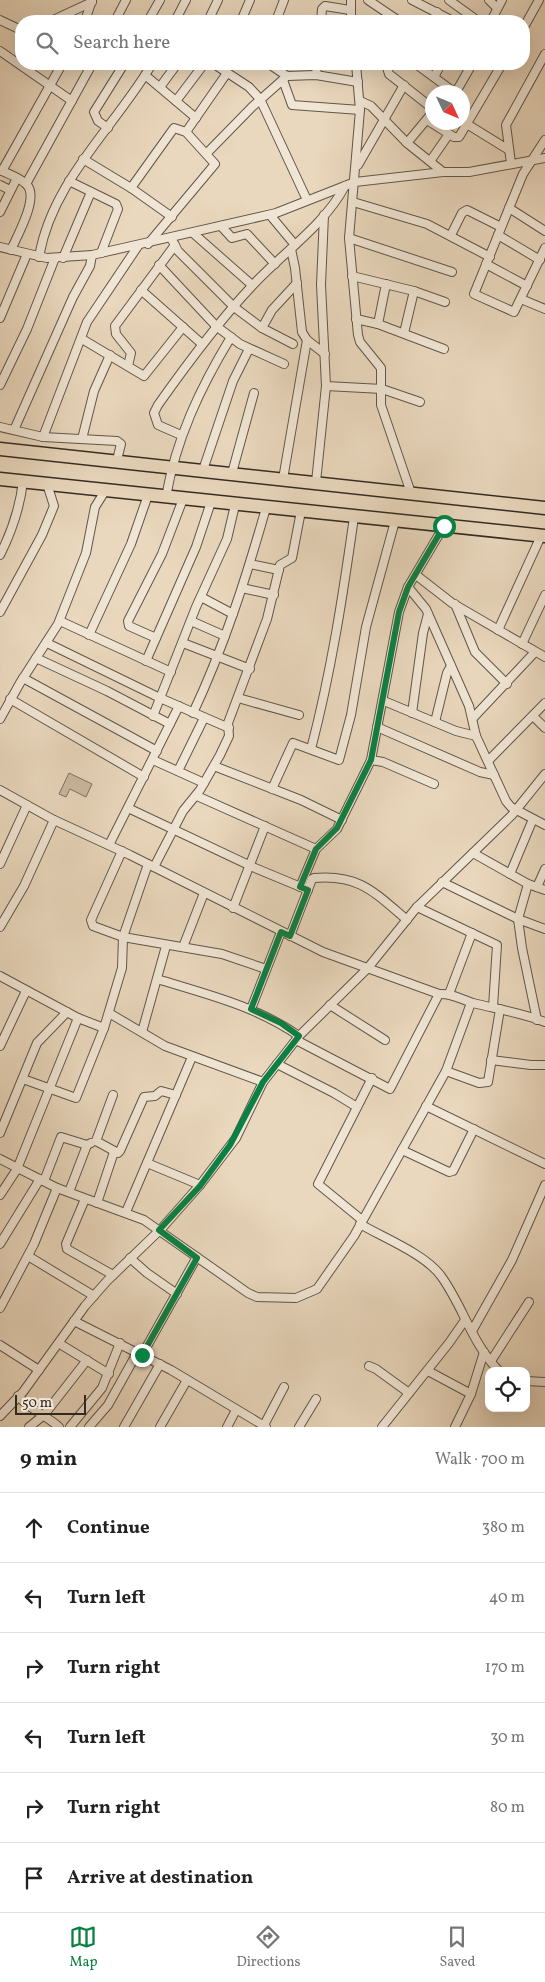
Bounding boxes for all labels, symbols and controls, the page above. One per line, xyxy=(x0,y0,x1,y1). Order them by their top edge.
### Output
search box xyxy=(15,15,530,70)
icon: search xyxy=(33,29,61,57)
text: Search here xyxy=(73,30,170,56)
north arrow xyxy=(425,85,470,130)
route start xyxy=(433,515,456,538)
route end xyxy=(131,1344,154,1367)
map controls xyxy=(485,1367,530,1412)
button: locate xyxy=(485,1367,530,1412)
scale bar xyxy=(15,1392,86,1415)
text: 50 m xyxy=(22,1394,52,1413)
text: 9 min xyxy=(20,1445,77,1474)
text: Walk · 700 m xyxy=(435,1449,525,1471)
icon: ahead xyxy=(20,1514,48,1542)
text: Continue xyxy=(67,1515,150,1541)
text: 380 m xyxy=(482,1517,525,1539)
icon: left xyxy=(20,1584,48,1612)
text: Turn left xyxy=(67,1585,146,1611)
text: 40 m xyxy=(489,1587,525,1609)
icon: right xyxy=(20,1654,48,1682)
text: Turn right xyxy=(67,1655,160,1681)
text: 170 m xyxy=(485,1657,525,1679)
icon: left xyxy=(20,1724,48,1752)
text: Turn left xyxy=(67,1725,146,1751)
text: 30 m xyxy=(490,1727,525,1749)
icon: right xyxy=(20,1794,48,1822)
text: Turn right xyxy=(67,1795,160,1821)
text: 80 m xyxy=(490,1797,525,1819)
icon: arrive xyxy=(20,1864,48,1892)
text: Arrive at destination xyxy=(67,1865,253,1891)
tab: Map xyxy=(69,1923,97,1972)
tab: Directions xyxy=(236,1923,301,1972)
tab: Saved xyxy=(439,1923,476,1972)

